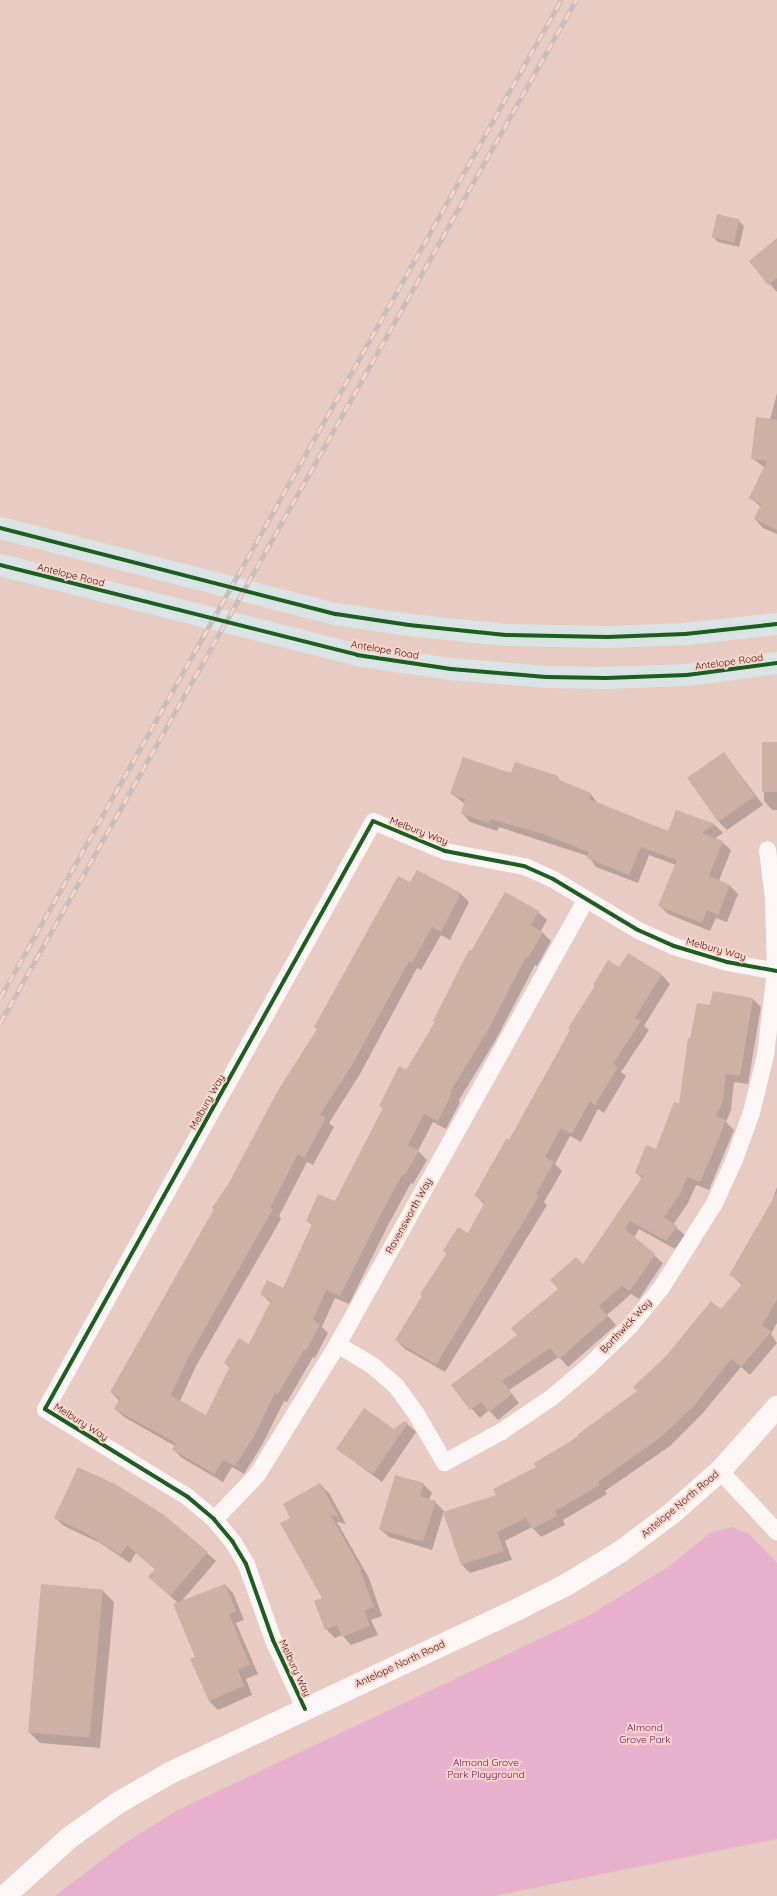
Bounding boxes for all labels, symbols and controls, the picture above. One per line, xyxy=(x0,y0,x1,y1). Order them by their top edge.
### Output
street label: Antelope Road xyxy=(36,561,106,589)
street label: Antelope Road xyxy=(350,638,420,662)
street label: Antelope Road xyxy=(694,651,764,673)
street label: Melbury Way xyxy=(388,814,450,848)
street label: Melbury Way xyxy=(685,935,747,963)
street label: Melbury Way xyxy=(187,1072,227,1132)
street label: Ravensworth Way xyxy=(383,1176,435,1256)
street label: Borthwick Way xyxy=(598,1296,654,1356)
street label: Melbury Way xyxy=(52,1401,110,1443)
street label: Antelope North Road xyxy=(639,1468,721,1540)
street label: Melbury Way xyxy=(277,1638,313,1698)
street label: Antelope North Road xyxy=(353,1638,447,1690)
park label: Almond Grove Park xyxy=(619,1721,671,1744)
park label: Almond Grove Park Playground xyxy=(447,1756,525,1780)

